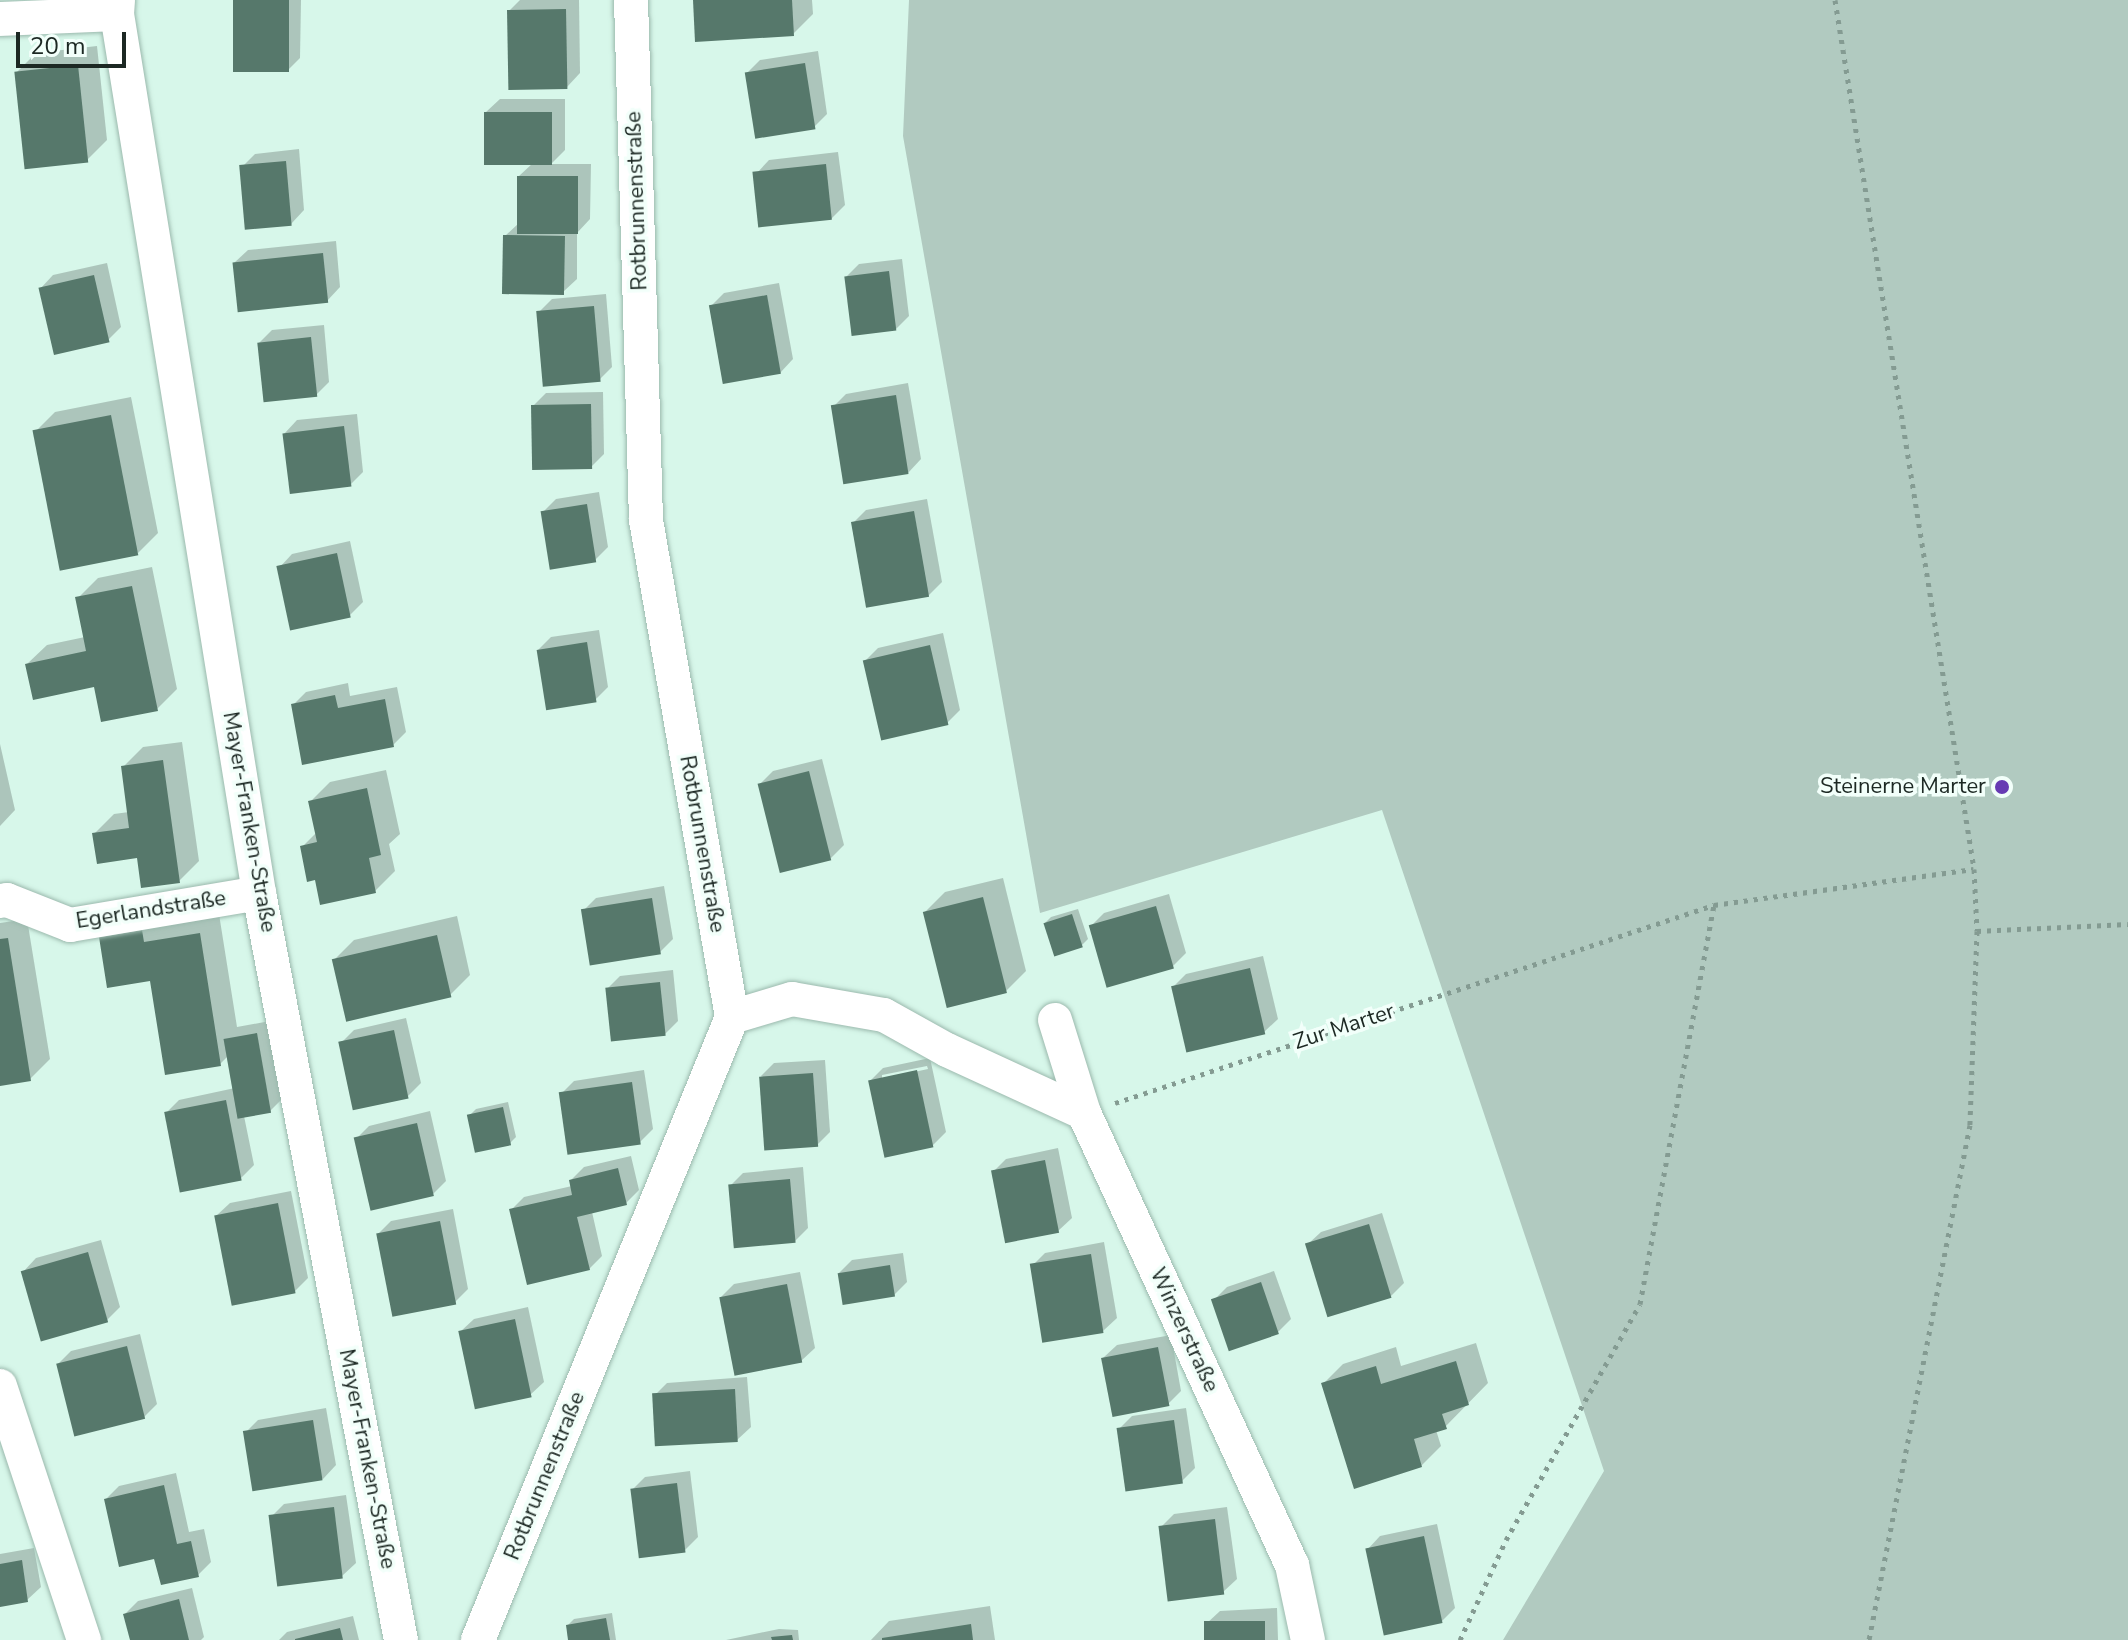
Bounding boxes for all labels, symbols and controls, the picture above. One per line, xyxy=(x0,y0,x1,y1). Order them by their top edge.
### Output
scale bar xyxy=(20,16,130,66)
text: 20 m xyxy=(30,30,86,62)
street label: Rotbrunnenstraße xyxy=(621,111,653,291)
street label: Mayer-Franken-Straße xyxy=(217,710,281,934)
street label: Rotbrunnenstraße xyxy=(673,753,731,935)
place label: Steinerne Marter xyxy=(1820,774,1986,800)
marker: Steinerne Marter xyxy=(1993,778,2011,796)
street label: Egerlandstraße xyxy=(74,885,228,935)
street label: Zur Marter xyxy=(1290,998,1398,1056)
street label: Winzerstraße xyxy=(1144,1264,1224,1396)
street label: Mayer-Franken-Straße xyxy=(333,1347,401,1571)
street label: Rotbrunnenstraße xyxy=(499,1388,591,1564)

